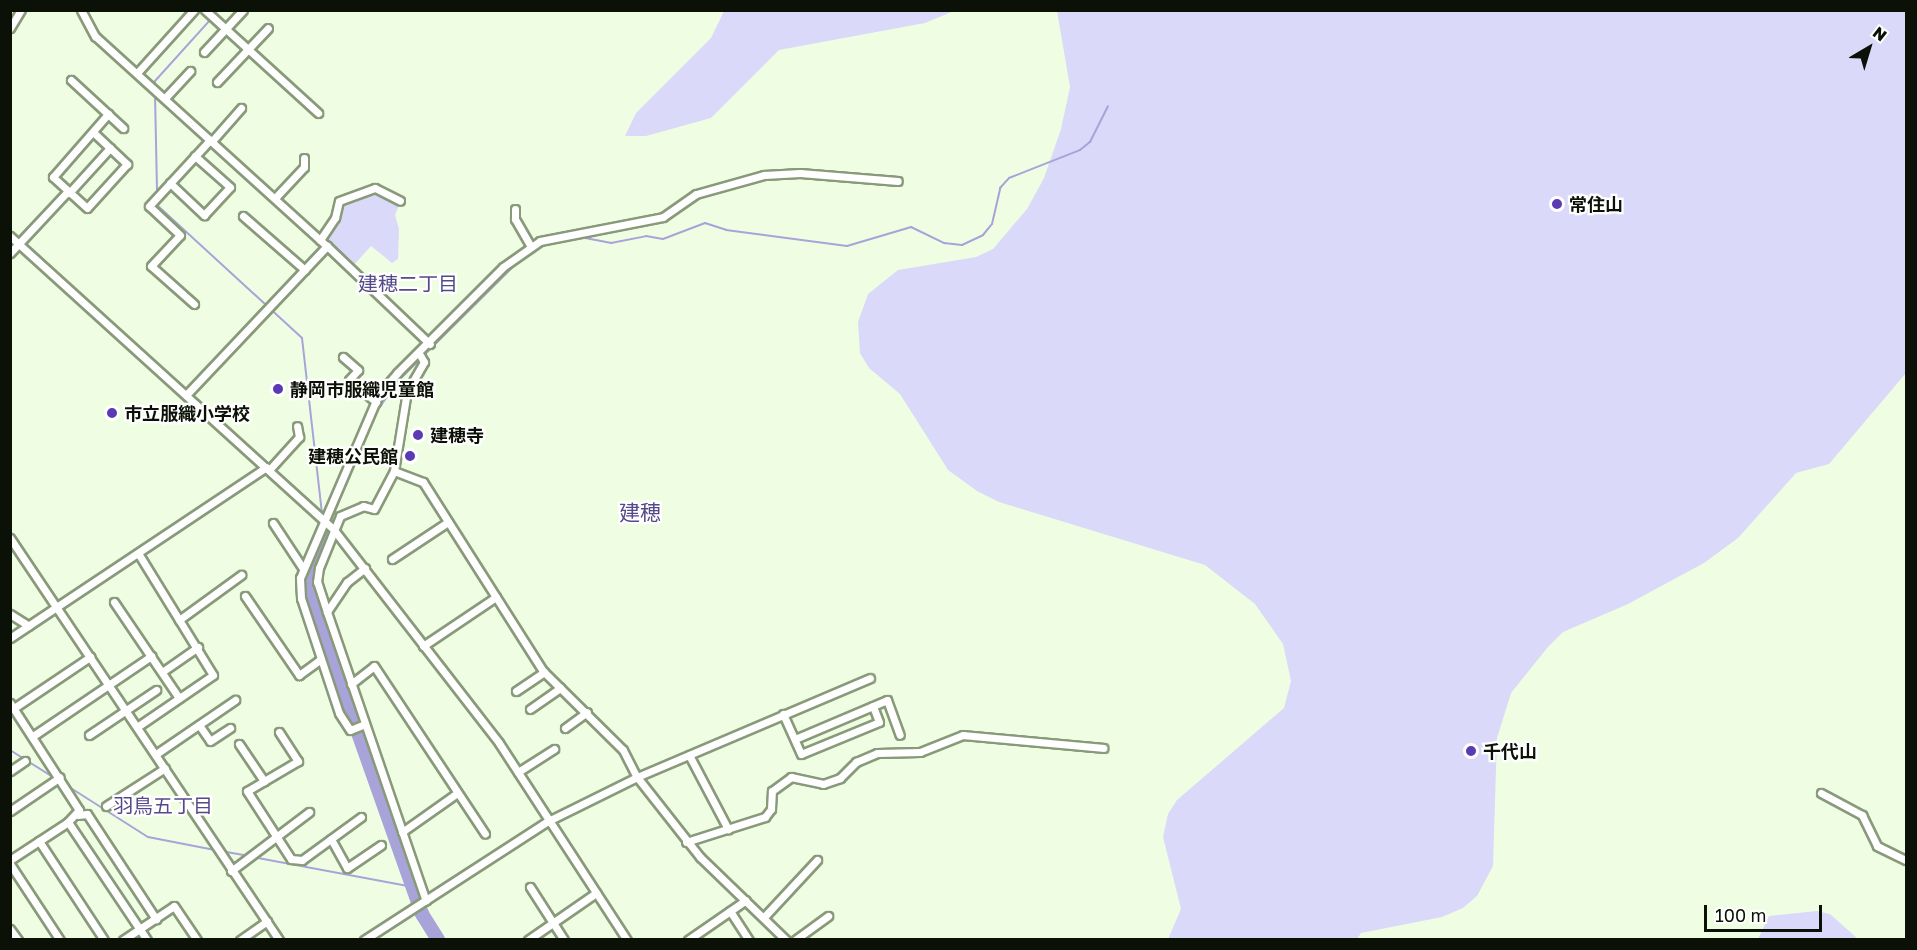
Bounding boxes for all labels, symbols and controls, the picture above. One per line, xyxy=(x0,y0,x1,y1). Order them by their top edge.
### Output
north arrow xyxy=(1839,18,1899,78)
text: N xyxy=(1869,22,1891,45)
place label: 常住山 xyxy=(1569,193,1623,215)
marker: 常住山 xyxy=(1550,197,1564,211)
district label: 建穂二丁目 xyxy=(358,271,458,295)
place label: 静岡市服織児童館 xyxy=(290,378,434,400)
marker: 静岡市服織児童館 xyxy=(271,382,285,396)
place label: 市立服織小学校 xyxy=(124,402,250,424)
marker: 市立服織小学校 xyxy=(105,406,119,420)
place label: 建穂寺 xyxy=(430,424,484,446)
marker: 建穂寺 xyxy=(411,428,425,442)
place label: 建穂公民館 xyxy=(308,445,398,467)
marker: 建穂公民館 xyxy=(403,449,417,463)
district label: 建穂 xyxy=(619,499,661,525)
place label: 千代山 xyxy=(1483,740,1537,762)
marker: 千代山 xyxy=(1464,744,1478,758)
district label: 羽鳥五丁目 xyxy=(113,793,213,817)
scale bar xyxy=(1707,893,1826,931)
text: 100 m xyxy=(1715,904,1766,926)

